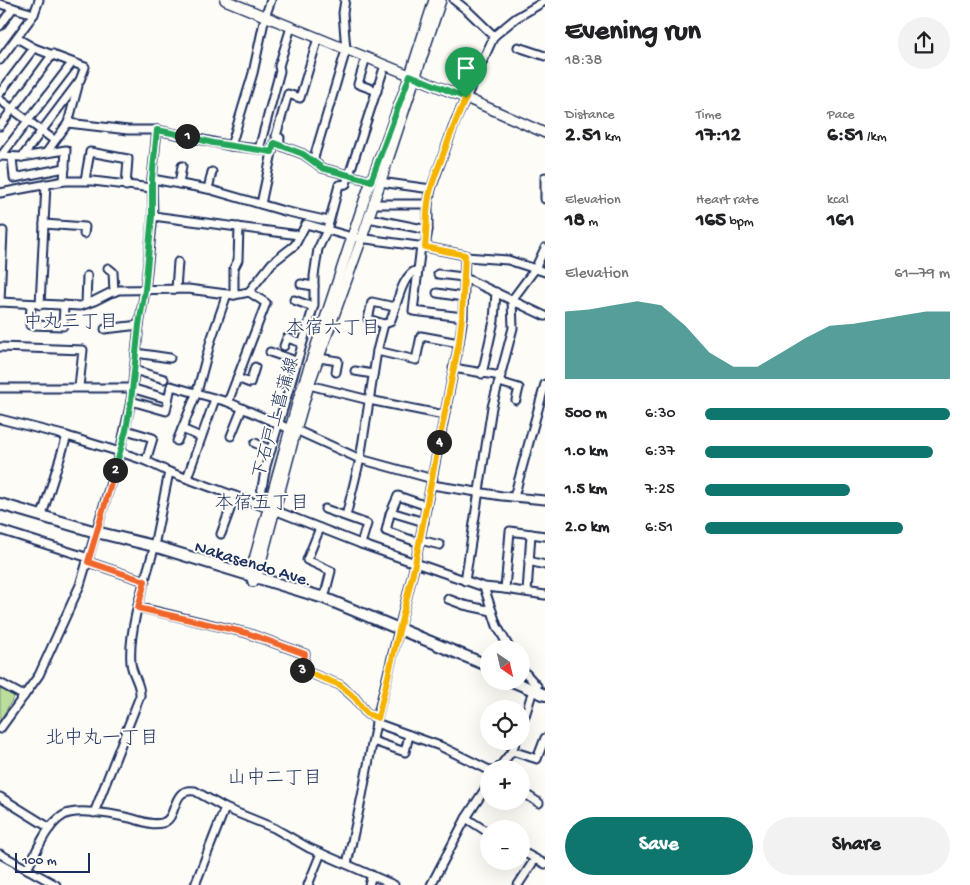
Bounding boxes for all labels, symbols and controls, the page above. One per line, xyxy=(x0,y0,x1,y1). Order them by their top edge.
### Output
text: Evening run xyxy=(565,16,701,49)
button: share xyxy=(898,17,950,69)
pin xyxy=(445,47,487,98)
text: 18:38 xyxy=(565,52,602,71)
icon: arrive xyxy=(452,54,480,82)
text: Distance xyxy=(565,107,614,124)
text: Time xyxy=(696,107,722,124)
text: Pace xyxy=(827,107,854,124)
pin: 1 xyxy=(174,124,200,148)
text: 2.51 xyxy=(565,124,601,149)
text: 17:12 xyxy=(696,124,741,149)
text: 6:51 xyxy=(827,124,864,149)
text: 1 xyxy=(185,128,190,145)
text: km xyxy=(601,129,621,146)
text: /km xyxy=(864,129,887,146)
text: Elevation xyxy=(565,192,621,209)
text: Heart rate xyxy=(696,192,759,209)
text: kcal xyxy=(827,192,849,209)
text: 18 xyxy=(565,209,585,234)
text: 165 xyxy=(696,209,726,234)
text: 161 xyxy=(827,209,855,234)
text: m xyxy=(585,214,598,231)
text: bpm xyxy=(726,214,754,231)
text: Elevation xyxy=(565,265,629,284)
text: 61–79 m xyxy=(894,265,950,284)
district label: 中丸三丁目 xyxy=(23,311,119,335)
district label: 本宿六丁目 xyxy=(285,317,381,341)
street label: 下石戸上菖蒲線 xyxy=(249,354,304,481)
text: 500 m xyxy=(565,405,607,424)
text: 6:30 xyxy=(645,405,676,424)
pin: 4 xyxy=(426,430,452,454)
text: 4 xyxy=(436,434,443,451)
text: 1.0 km xyxy=(565,443,608,462)
text: 6:37 xyxy=(645,443,675,462)
pin: 2 xyxy=(102,458,128,482)
text: 2 xyxy=(112,462,119,479)
text: 1.5 km xyxy=(565,481,607,500)
text: 7:25 xyxy=(645,481,675,500)
district label: 本宿五丁目 xyxy=(214,492,310,516)
text: 2.0 km xyxy=(565,519,609,538)
text: 6:51 xyxy=(645,519,673,538)
street label: Nakasendo Ave. xyxy=(192,537,314,593)
north arrow xyxy=(480,640,530,690)
map controls xyxy=(480,640,530,870)
pin: 3 xyxy=(290,658,314,682)
text: 3 xyxy=(299,662,306,679)
button: locate xyxy=(480,700,530,750)
district label: 北中丸一丁目 xyxy=(45,727,159,751)
button: + xyxy=(480,760,530,810)
district label: 山中二丁目 xyxy=(227,767,323,791)
button: Save xyxy=(565,817,753,875)
button: Share xyxy=(763,817,950,875)
button: − xyxy=(480,820,530,870)
scale bar xyxy=(15,850,90,873)
text: 100 m xyxy=(22,853,57,870)

